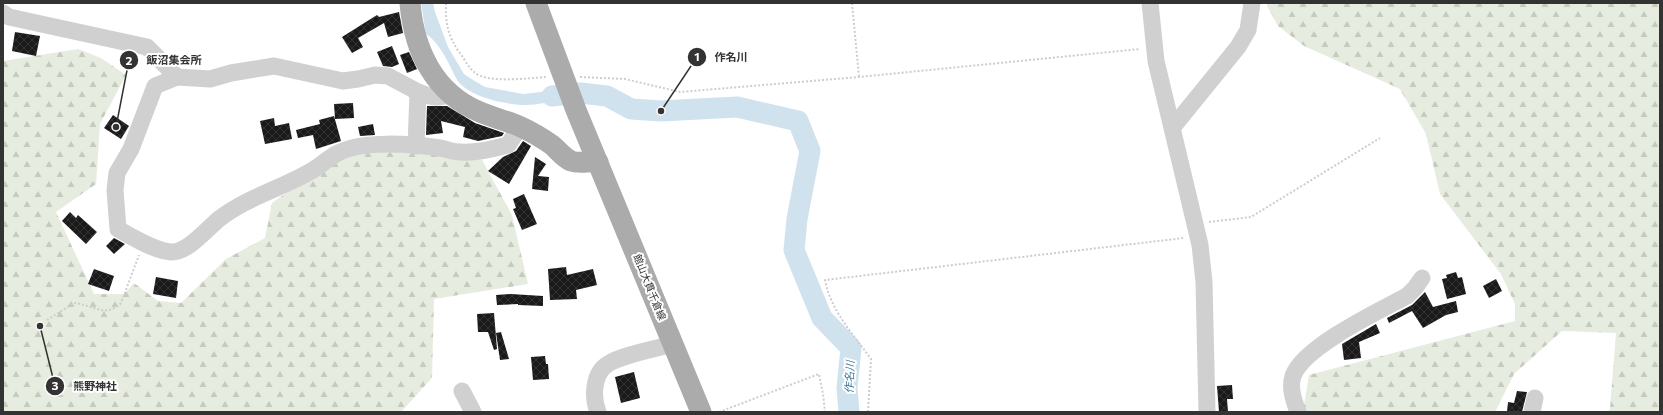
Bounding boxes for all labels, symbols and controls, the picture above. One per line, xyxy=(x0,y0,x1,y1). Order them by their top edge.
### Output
callout: 作名川 xyxy=(687,45,756,68)
callout: 飯沼集会所 xyxy=(119,49,210,72)
text: 1 xyxy=(694,49,700,63)
text: 作名川 xyxy=(715,50,748,63)
text: 2 xyxy=(126,53,133,67)
text: 飯沼集会所 xyxy=(146,53,202,66)
street label: 館山大貫千倉線 xyxy=(631,252,669,322)
water label: 作名川 xyxy=(842,359,856,394)
callout: 熊野神社 xyxy=(45,375,125,398)
text: 3 xyxy=(52,378,59,392)
text: 熊野神社 xyxy=(73,379,117,392)

